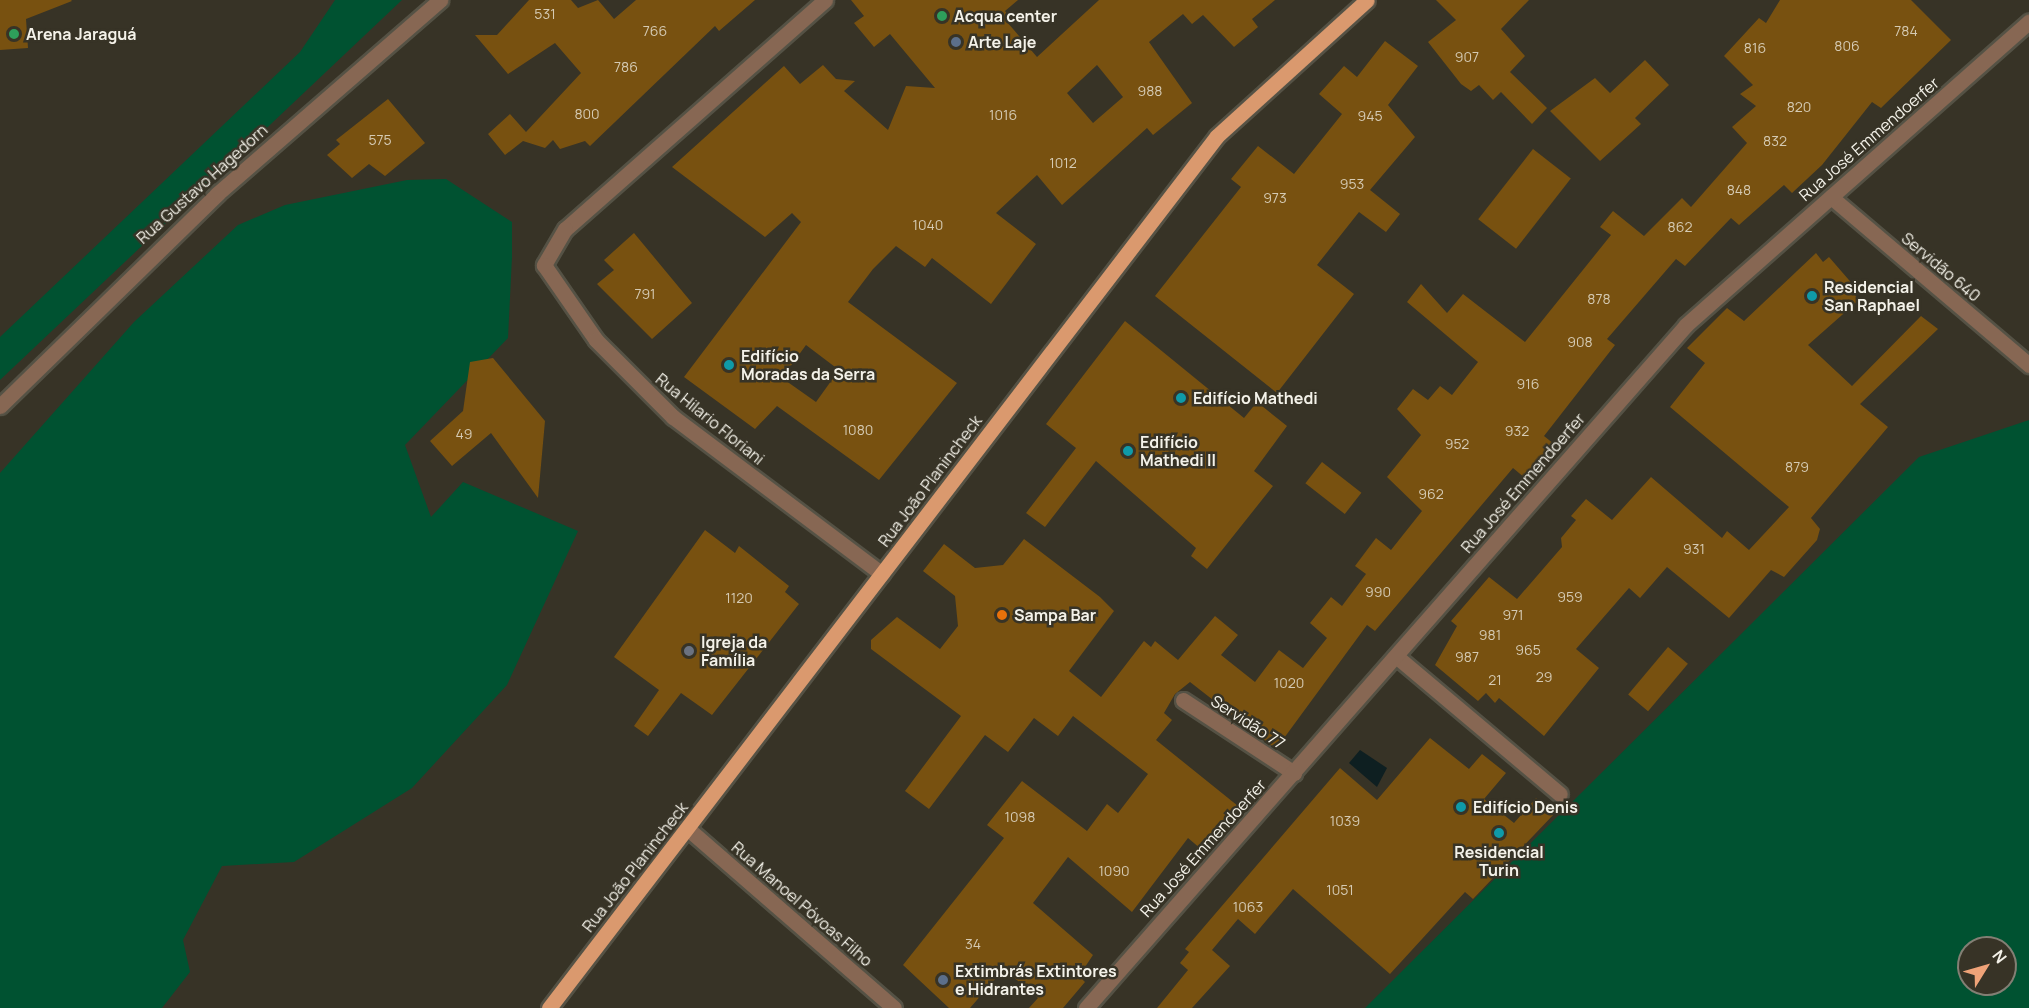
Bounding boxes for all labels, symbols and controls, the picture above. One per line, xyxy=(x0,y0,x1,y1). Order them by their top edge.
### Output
house number: 531 xyxy=(534,6,556,22)
place label: Acqua center xyxy=(954,6,1057,26)
marker: Acqua center xyxy=(935,9,949,23)
house number: 766 xyxy=(643,23,667,39)
house number: 784 xyxy=(1894,23,1918,39)
place label: Arena Jaraguá xyxy=(26,24,136,44)
marker: Arena Jaraguá xyxy=(7,27,21,41)
place label: Arte Laje xyxy=(968,32,1036,52)
marker: Arte Laje xyxy=(949,35,963,49)
house number: 806 xyxy=(1834,38,1860,54)
house number: 816 xyxy=(1744,40,1766,56)
house number: 907 xyxy=(1455,49,1479,65)
house number: 786 xyxy=(614,59,638,75)
street label: Rua José Emmendoerfer xyxy=(1795,73,1943,205)
house number: 988 xyxy=(1138,83,1162,99)
house number: 820 xyxy=(1787,99,1811,115)
house number: 800 xyxy=(574,106,600,122)
house number: 1016 xyxy=(989,107,1017,123)
house number: 945 xyxy=(1357,108,1383,124)
street label: Rua Gustavo Hagedorn xyxy=(133,120,271,248)
house number: 575 xyxy=(368,132,392,148)
house number: 832 xyxy=(1763,133,1787,149)
house number: 1012 xyxy=(1049,155,1077,171)
house number: 953 xyxy=(1340,176,1364,192)
house number: 848 xyxy=(1727,182,1751,198)
house number: 973 xyxy=(1263,190,1287,206)
house number: 1040 xyxy=(913,217,943,233)
house number: 862 xyxy=(1668,219,1692,235)
street label: Servidão 640 xyxy=(1898,228,1984,306)
place label: Residencial San Raphael xyxy=(1824,277,1920,315)
house number: 791 xyxy=(634,286,656,302)
marker: Residencial San Raphael xyxy=(1805,289,1819,303)
house number: 878 xyxy=(1587,291,1611,307)
house number: 908 xyxy=(1567,334,1593,350)
place label: Edifício Moradas da Serra xyxy=(741,346,875,384)
marker: Edifício Moradas da Serra xyxy=(722,358,736,372)
street label: Rua Hilario Floriani xyxy=(652,369,768,469)
house number: 916 xyxy=(1517,376,1539,392)
place label: Edifício Mathedi xyxy=(1193,388,1318,408)
marker: Edifício Mathedi xyxy=(1174,391,1188,405)
street label: Rua José Emmendoerfer xyxy=(1457,409,1589,557)
street label: Rua João Planincheck xyxy=(874,411,986,551)
house number: 1080 xyxy=(843,422,873,438)
house number: 932 xyxy=(1505,423,1529,439)
house number: 49 xyxy=(456,426,472,442)
place label: Edifício Mathedi II xyxy=(1140,432,1216,470)
house number: 952 xyxy=(1445,436,1469,452)
marker: Edifício Mathedi II xyxy=(1121,444,1135,458)
house number: 879 xyxy=(1785,459,1809,475)
house number: 962 xyxy=(1418,486,1444,502)
house number: 931 xyxy=(1683,541,1705,557)
house number: 990 xyxy=(1365,584,1391,600)
house number: 959 xyxy=(1557,589,1583,605)
house number: 1120 xyxy=(725,590,753,606)
place label: Sampa Bar xyxy=(1014,605,1096,625)
house number: 971 xyxy=(1503,607,1523,623)
marker: Sampa Bar xyxy=(995,608,1009,622)
house number: 981 xyxy=(1479,627,1501,643)
place label: Igreja da Família xyxy=(701,632,767,670)
house number: 965 xyxy=(1515,642,1541,658)
marker: Igreja da Família xyxy=(682,644,696,658)
house number: 987 xyxy=(1455,649,1479,665)
house number: 29 xyxy=(1536,669,1552,685)
house number: 21 xyxy=(1488,672,1502,688)
house number: 1020 xyxy=(1274,675,1304,691)
street label: Servidão 77 xyxy=(1207,691,1289,753)
street label: Rua José Emmendoerfer xyxy=(1136,775,1270,921)
place label: Edifício Denis xyxy=(1473,797,1578,817)
street label: Rua João Planincheck xyxy=(578,798,692,936)
marker: Edifício Denis xyxy=(1454,800,1468,814)
house number: 1098 xyxy=(1005,809,1035,825)
house number: 1039 xyxy=(1330,813,1360,829)
marker: Residencial Turin xyxy=(1492,826,1506,840)
street label: Rua Manoel Póvoas Filho xyxy=(728,838,876,970)
place label: Residencial Turin xyxy=(1454,842,1544,880)
house number: 1090 xyxy=(1098,863,1130,879)
house number: 1051 xyxy=(1326,882,1354,898)
house number: 1063 xyxy=(1233,899,1263,915)
house number: 34 xyxy=(965,936,981,952)
north arrow xyxy=(1957,936,2017,996)
text: N xyxy=(1988,945,2012,968)
place label: Extimbrás Extintores e Hidrantes xyxy=(955,961,1117,999)
marker: Extimbrás Extintores e Hidrantes xyxy=(936,973,950,987)

